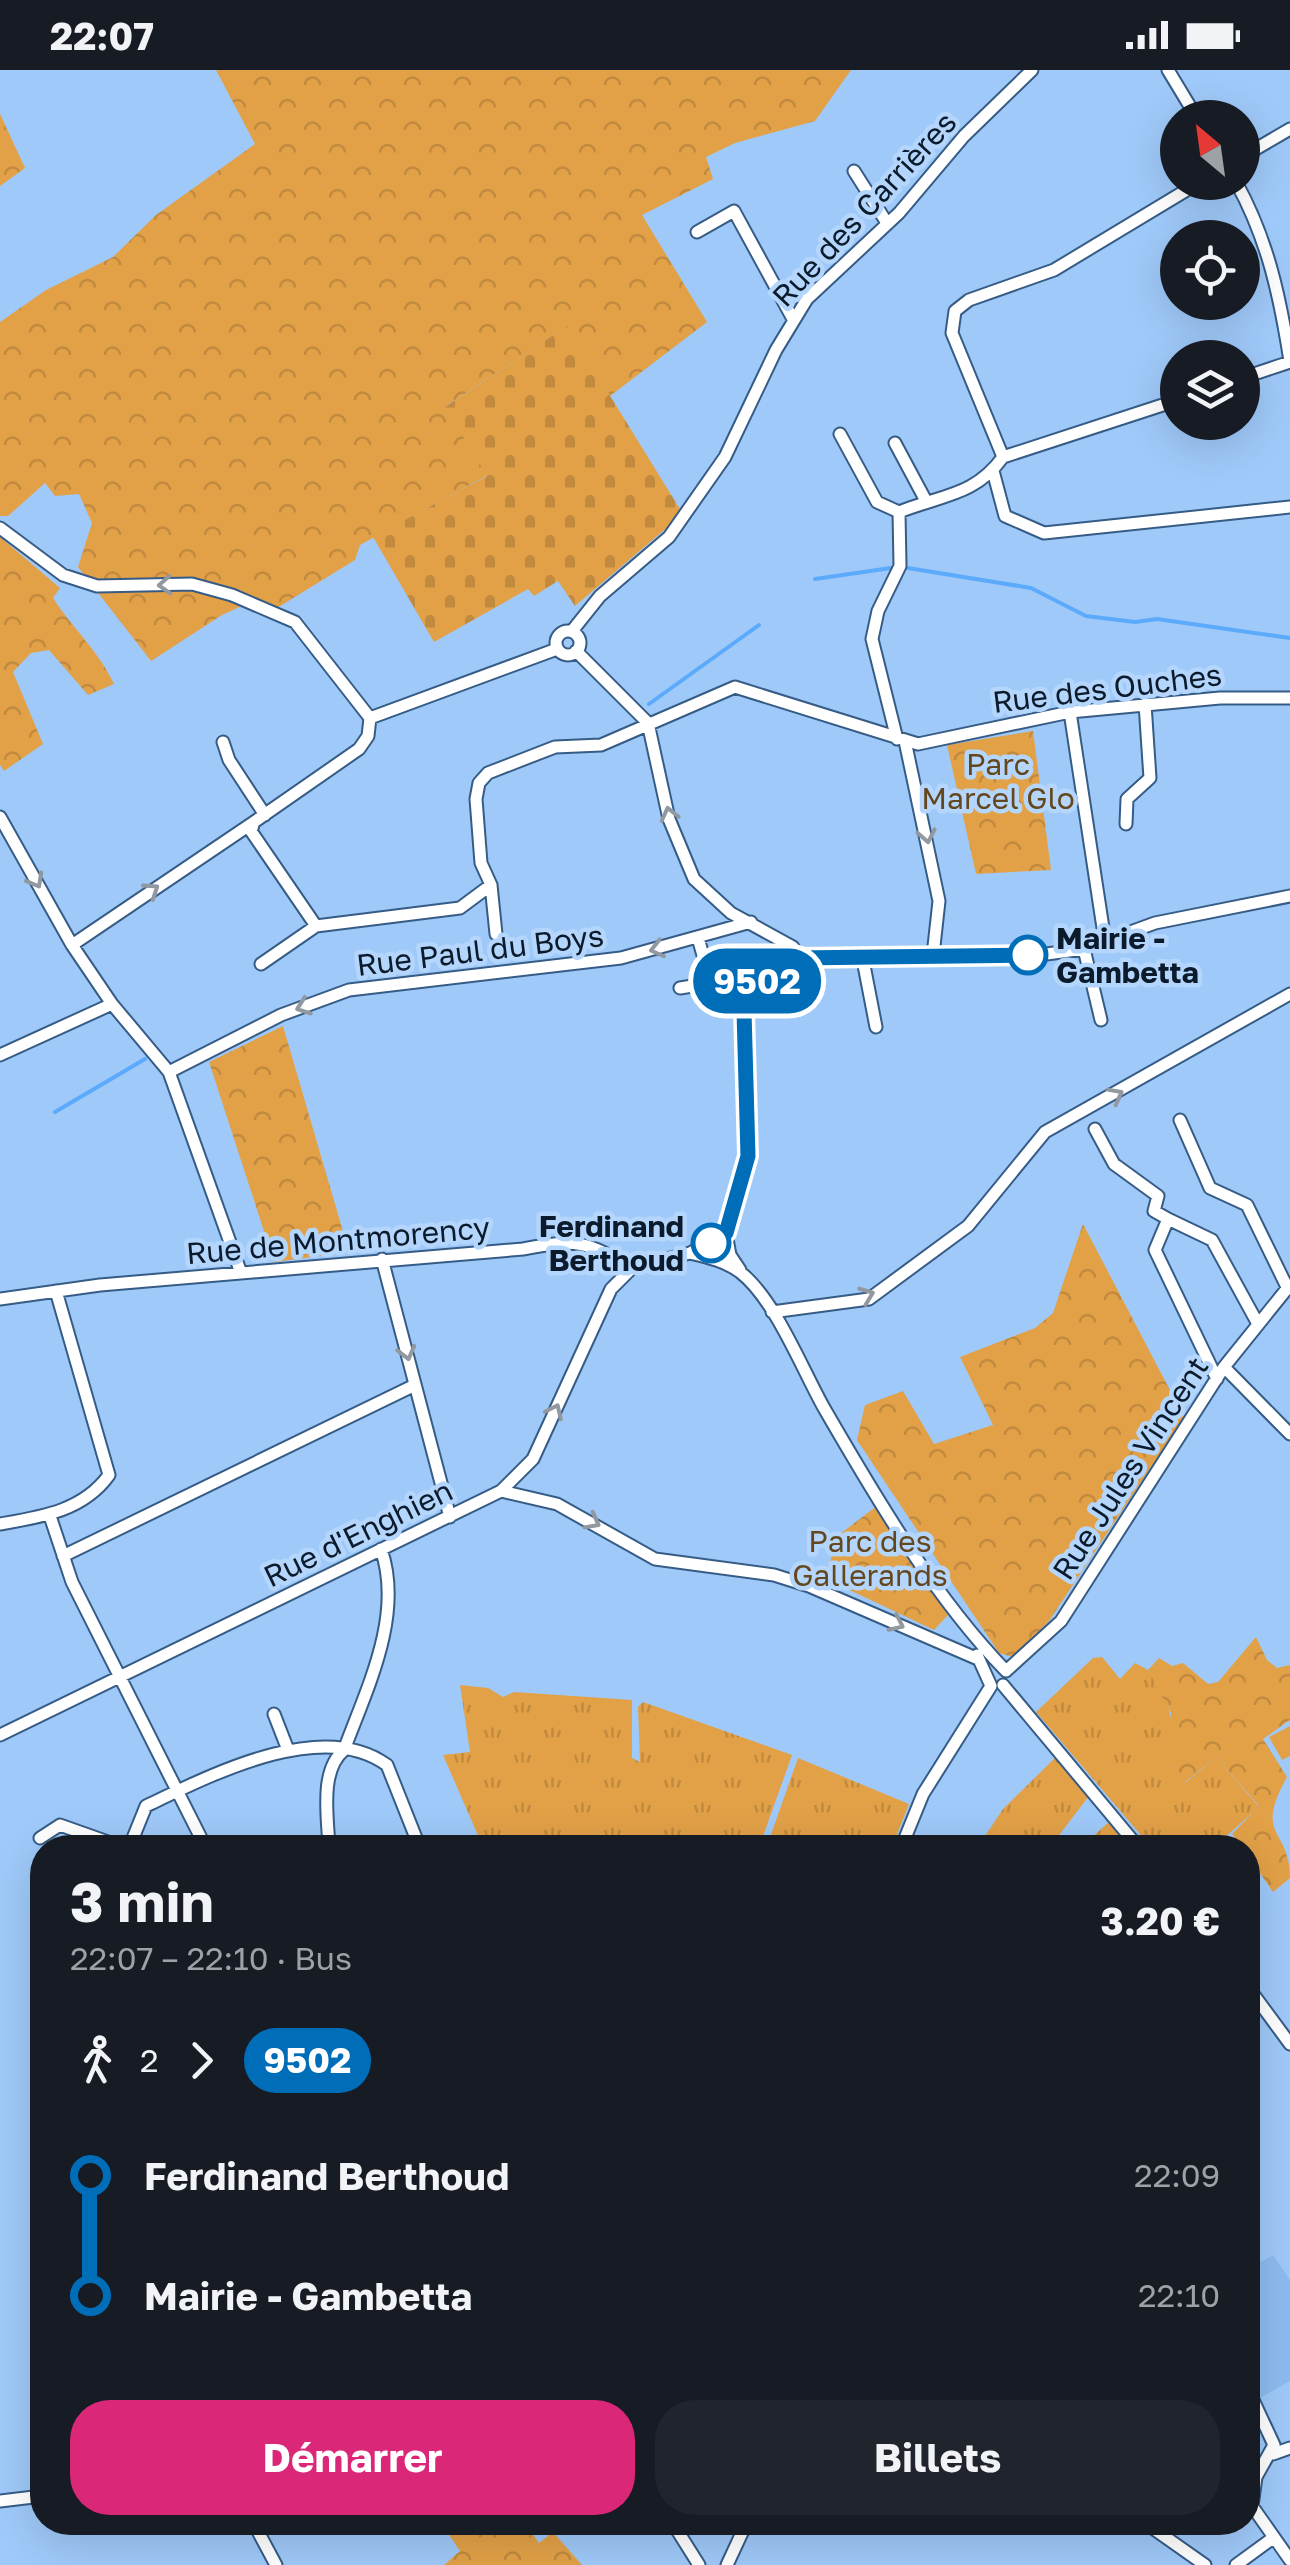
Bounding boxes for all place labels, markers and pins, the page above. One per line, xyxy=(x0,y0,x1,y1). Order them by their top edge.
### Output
place label: Mairie - Gambetta xyxy=(1056,920,1199,990)
marker: Mairie - Gambetta xyxy=(1009,936,1047,974)
place label: Ferdinand Berthoud xyxy=(539,1208,684,1278)
marker: Ferdinand Berthoud xyxy=(692,1224,730,1262)

